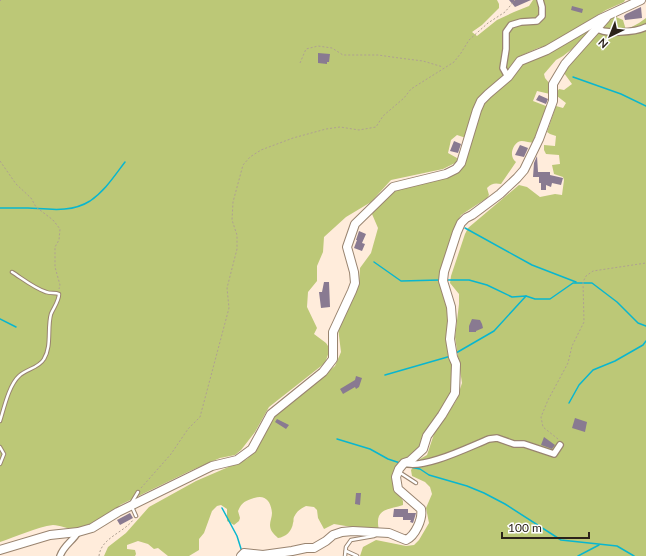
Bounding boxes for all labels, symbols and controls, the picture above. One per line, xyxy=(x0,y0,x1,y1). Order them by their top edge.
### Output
north arrow xyxy=(590,16,630,56)
text: N xyxy=(595,36,610,51)
scale bar xyxy=(502,514,589,540)
text: 100 m xyxy=(508,520,542,535)

